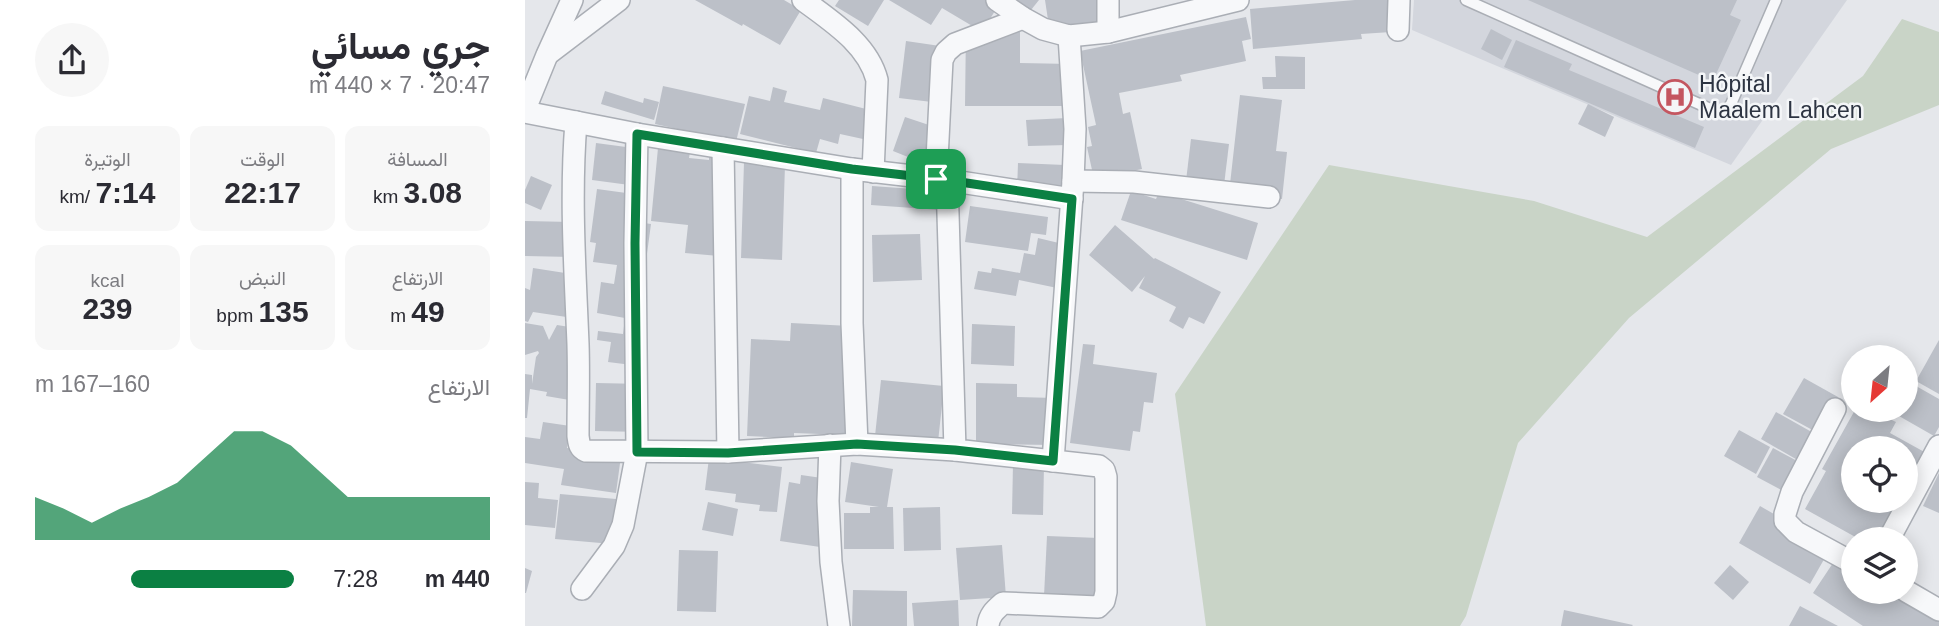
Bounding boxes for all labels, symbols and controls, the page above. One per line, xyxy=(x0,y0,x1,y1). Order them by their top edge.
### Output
button: share xyxy=(35,23,109,97)
text: جري مسائي xyxy=(311,25,490,67)
place label: Hôpital Maalem Lahcen xyxy=(1699,71,1863,123)
text: 20:47 · 7 × 440 m xyxy=(309,72,490,98)
hospital icon: Hôpital Maalem Lahcen xyxy=(1656,78,1694,116)
text: الوتيرة xyxy=(84,149,131,170)
text: الوقت xyxy=(240,149,285,170)
text: المسافة xyxy=(387,149,448,170)
pin xyxy=(906,149,966,209)
icon: arrive xyxy=(917,160,955,198)
text: 7:14 xyxy=(95,176,155,209)
text: 22:17 xyxy=(224,176,301,209)
text: 3.08 xyxy=(404,176,462,209)
text: /km xyxy=(60,186,95,207)
text: km xyxy=(373,186,404,207)
text: النبض xyxy=(239,268,286,289)
text: الارتفاع xyxy=(392,268,443,289)
text: kcal xyxy=(91,270,124,291)
text: 239 xyxy=(82,292,133,325)
text: 135 xyxy=(259,295,309,328)
text: 49 xyxy=(411,295,445,328)
text: bpm xyxy=(216,305,259,326)
text: m xyxy=(390,305,411,326)
north arrow xyxy=(1841,345,1918,422)
map controls xyxy=(1841,345,1918,604)
text: 160–167 m xyxy=(35,371,150,397)
text: الارتفاع xyxy=(428,374,490,400)
button: locate xyxy=(1841,436,1918,513)
button: layers xyxy=(1841,527,1918,604)
text: 7:28 xyxy=(333,566,378,592)
text: 440 m xyxy=(425,566,490,592)

